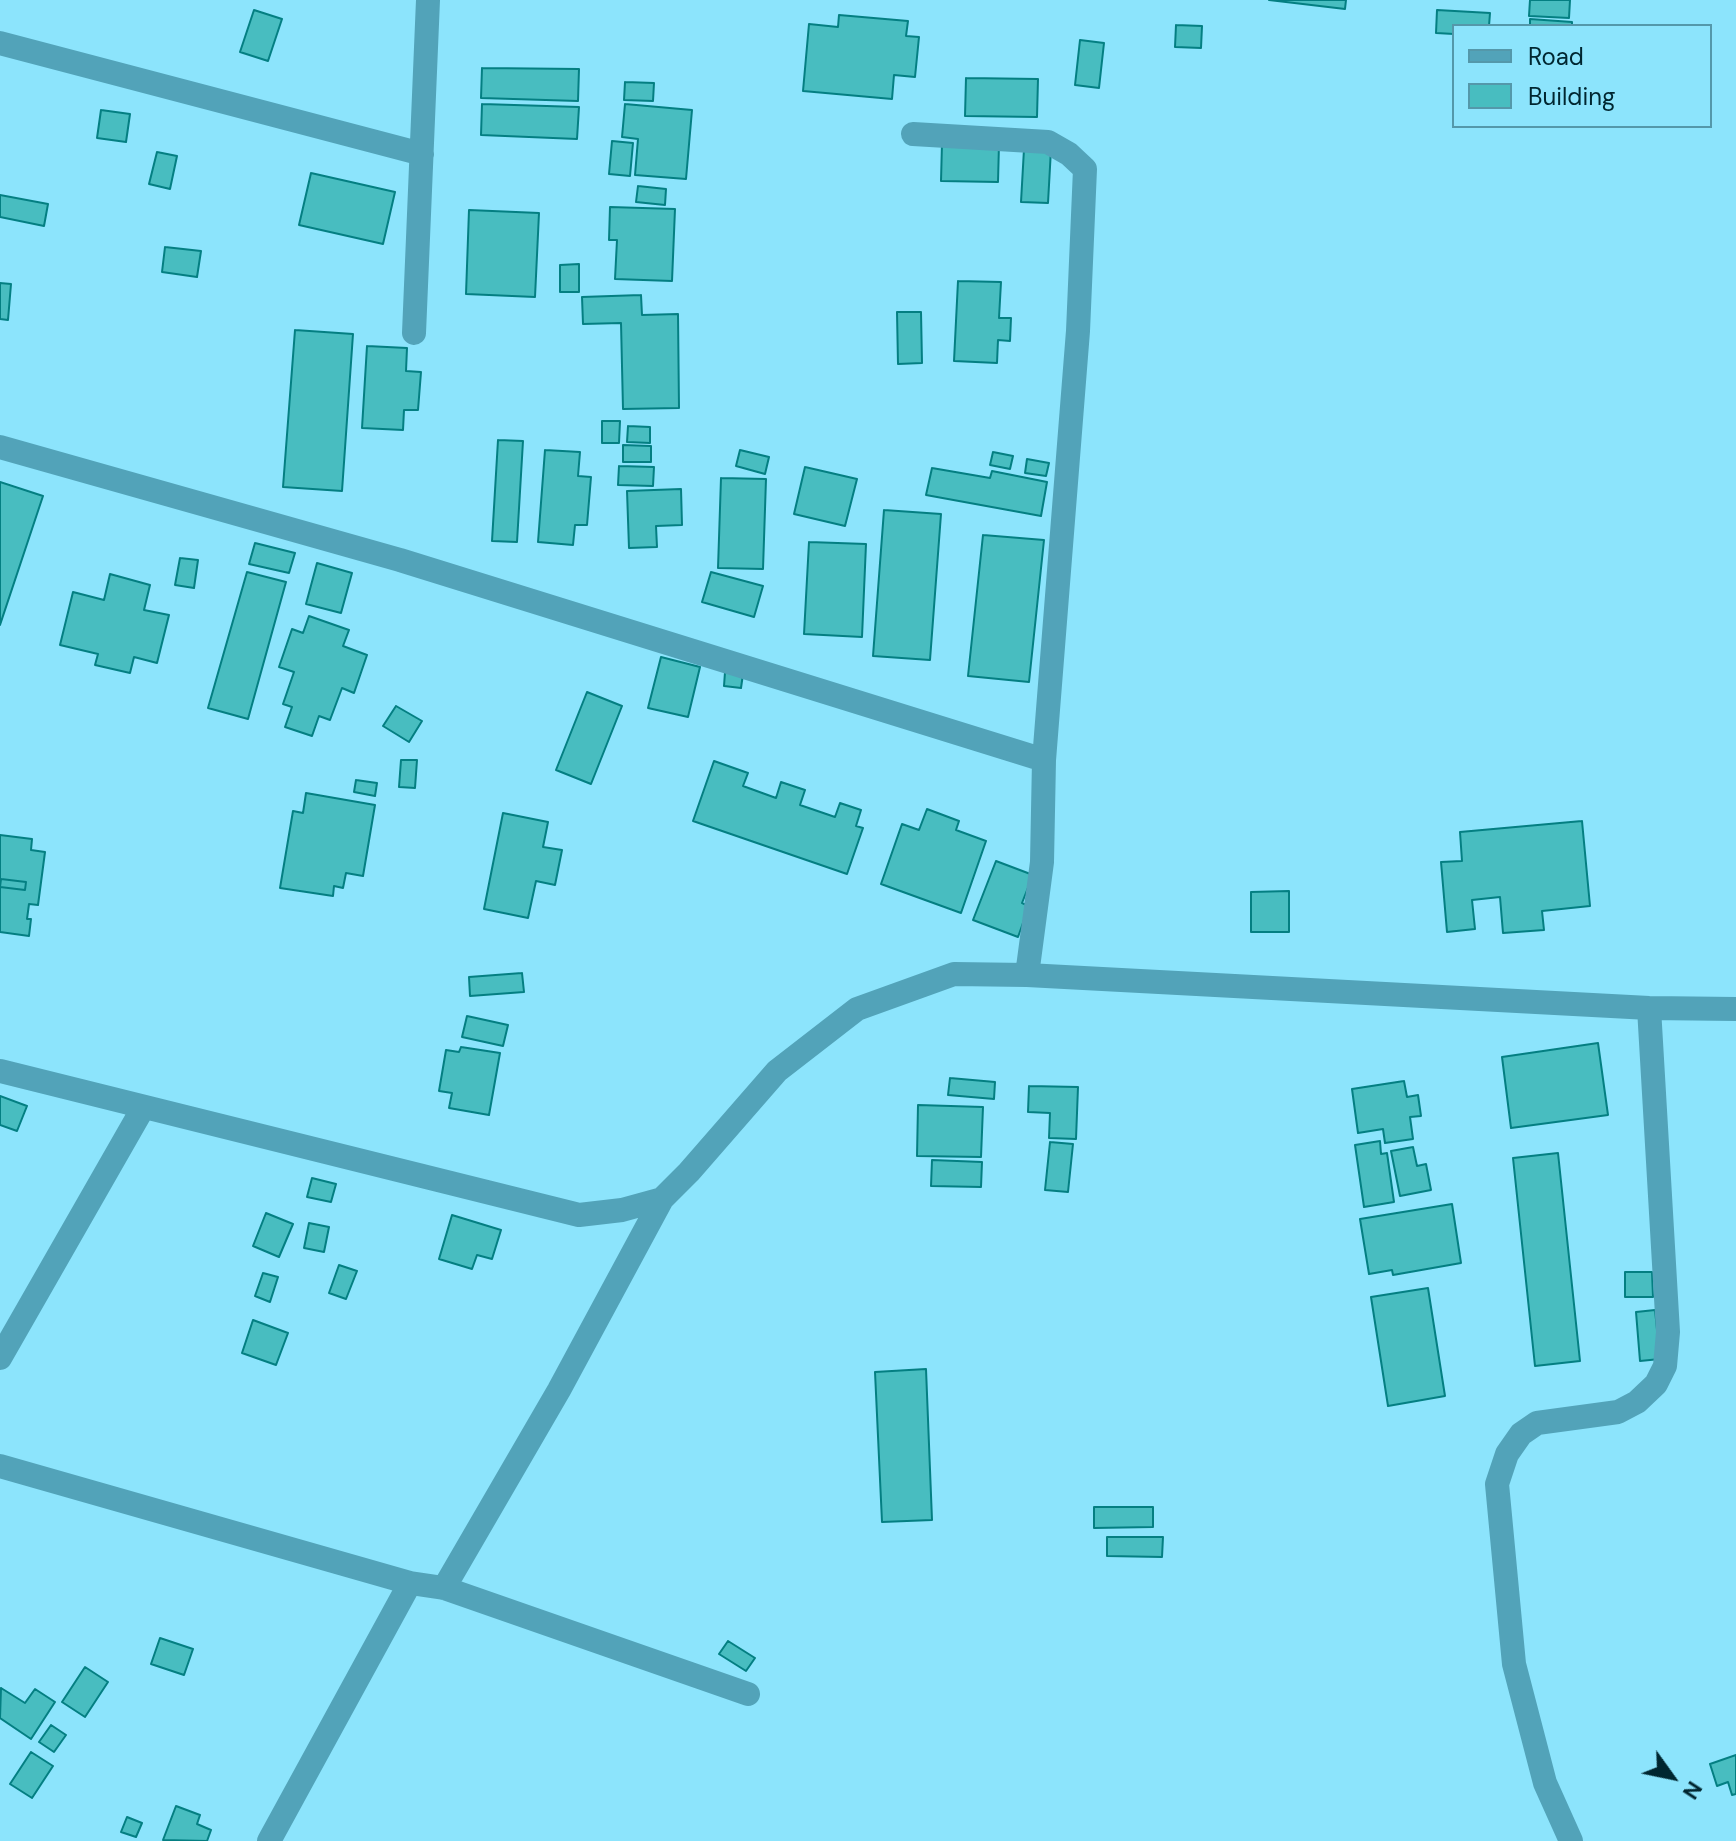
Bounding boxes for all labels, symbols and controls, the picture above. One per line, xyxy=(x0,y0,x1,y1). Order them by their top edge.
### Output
legend xyxy=(1452,24,1712,128)
text: Road xyxy=(1528,41,1584,72)
text: Building xyxy=(1528,81,1615,112)
north arrow xyxy=(1632,1737,1712,1817)
text: N xyxy=(1676,1776,1709,1805)

